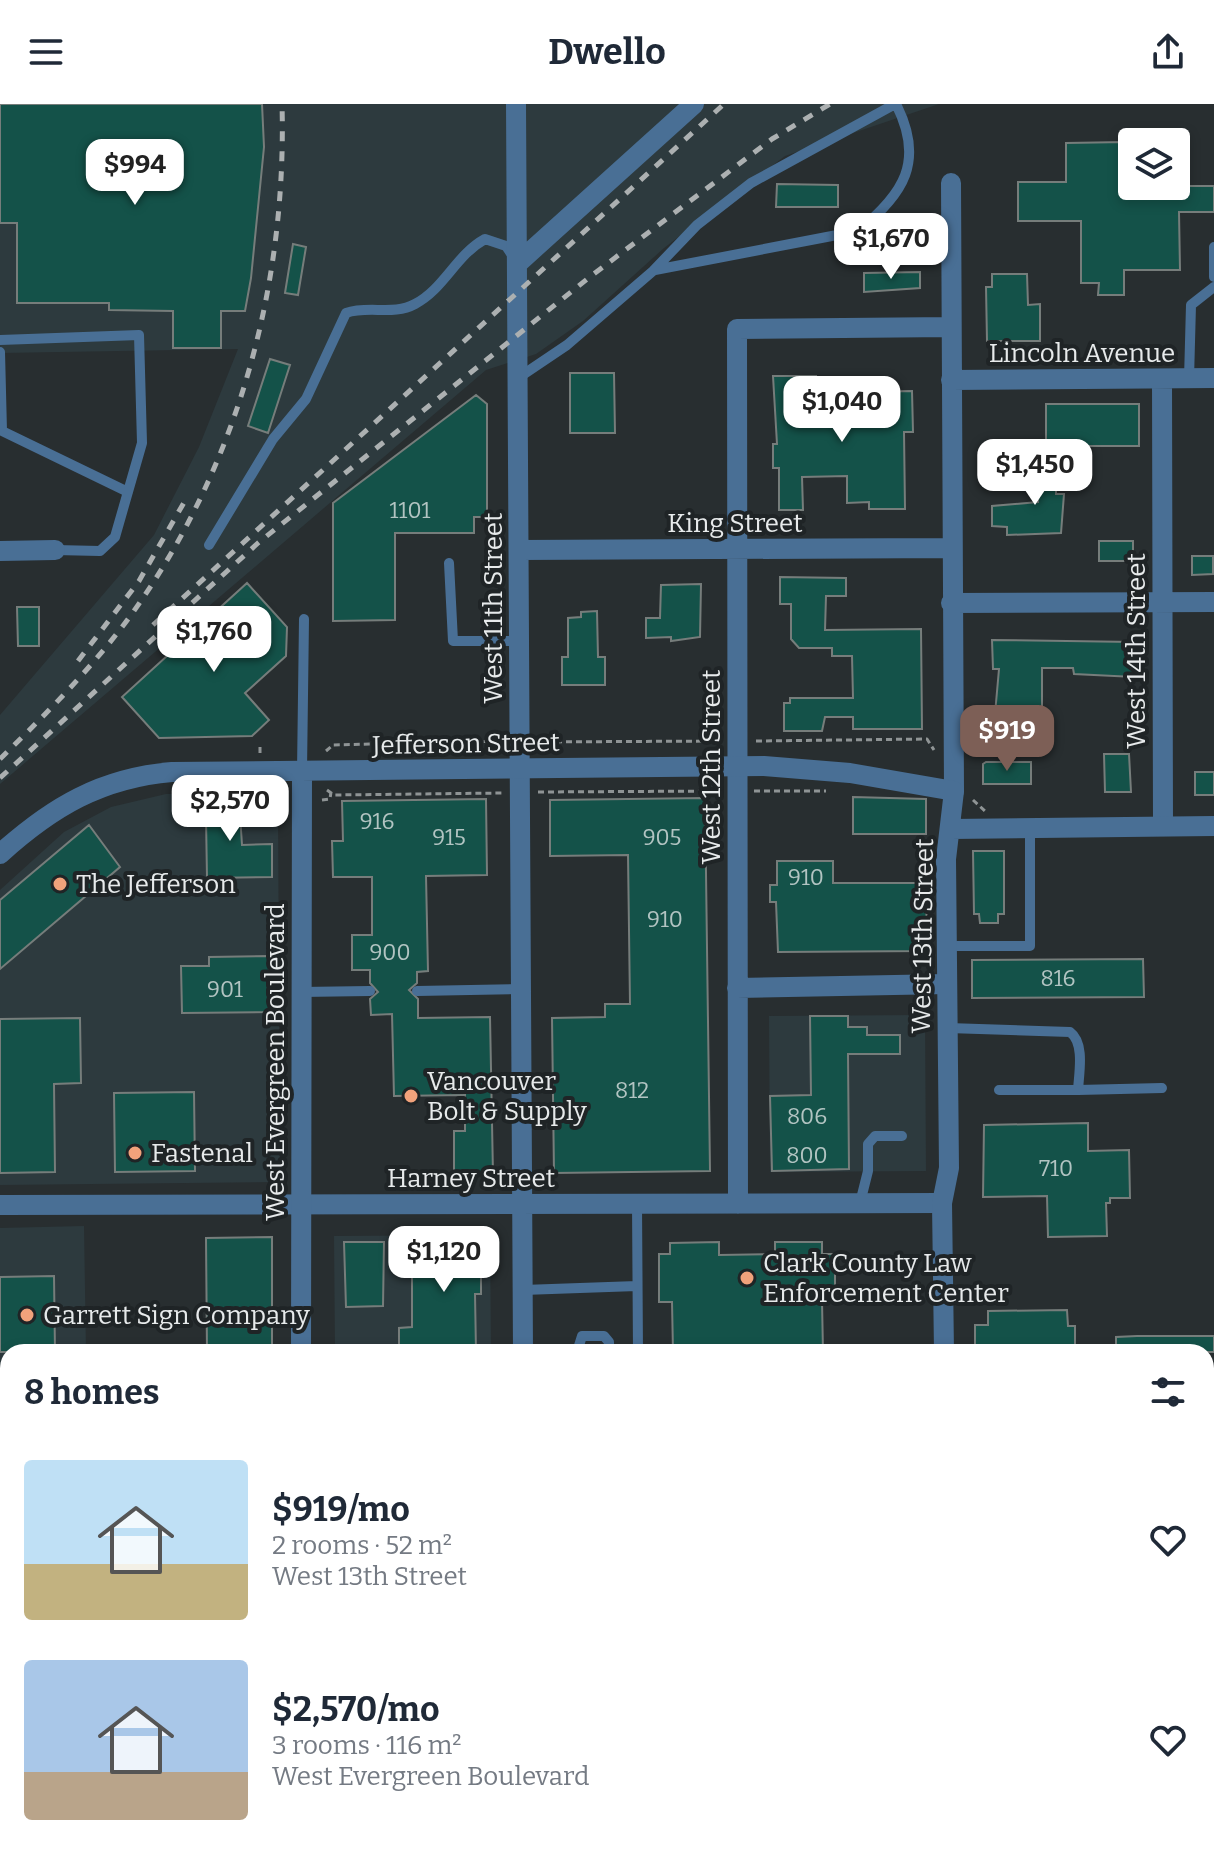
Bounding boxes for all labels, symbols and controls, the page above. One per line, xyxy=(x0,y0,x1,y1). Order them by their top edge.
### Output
icon: menu xyxy=(24,30,68,74)
text: Dwello xyxy=(548,30,666,74)
icon: share xyxy=(1146,30,1190,74)
map controls xyxy=(1118,128,1190,200)
button: layers xyxy=(1118,128,1190,200)
pin: $994 xyxy=(88,139,182,207)
text: $994 xyxy=(104,149,166,180)
pin: $1,670 xyxy=(826,213,956,281)
text: $1,670 xyxy=(852,223,930,254)
street label: Lincoln Avenue xyxy=(989,338,1175,369)
pin: $1,040 xyxy=(777,376,907,444)
text: $1,040 xyxy=(801,386,883,417)
pin: $1,450 xyxy=(970,439,1100,507)
text: $1,450 xyxy=(995,449,1075,480)
house number: 1101 xyxy=(390,497,430,524)
street label: King Street xyxy=(667,508,803,539)
street label: West 11th Street xyxy=(478,512,509,704)
street label: West 14th Street xyxy=(1121,553,1152,749)
pin: $1,760 xyxy=(149,606,279,674)
text: $1,760 xyxy=(175,616,253,647)
street label: West 12th Street xyxy=(696,669,727,864)
pin: $919 xyxy=(960,705,1054,773)
text: $919 xyxy=(978,715,1036,746)
street label: Jefferson Street xyxy=(371,727,561,761)
pin: $2,570 xyxy=(165,775,295,843)
text: $2,570 xyxy=(190,785,270,816)
house number: 916 xyxy=(360,808,394,835)
house number: 915 xyxy=(432,824,466,851)
house number: 905 xyxy=(643,824,681,851)
street label: West 13th Street xyxy=(906,838,940,1034)
house number: 910 xyxy=(788,864,824,891)
place label: The Jefferson xyxy=(76,869,236,900)
marker: The Jefferson xyxy=(51,875,69,893)
street label: West Evergreen Boulevard xyxy=(260,903,291,1221)
house number: 910 xyxy=(647,906,683,933)
house number: 900 xyxy=(369,939,411,966)
house number: 816 xyxy=(1040,965,1076,992)
house number: 901 xyxy=(207,976,243,1003)
place label: Vancouver Bolt & Supply xyxy=(427,1066,587,1127)
house number: 812 xyxy=(615,1077,649,1104)
marker: Vancouver Bolt & Supply xyxy=(402,1087,420,1105)
house number: 806 xyxy=(787,1103,827,1130)
place label: Fastenal xyxy=(151,1138,253,1169)
house number: 800 xyxy=(786,1142,828,1169)
marker: Fastenal xyxy=(126,1144,144,1162)
house number: 710 xyxy=(1039,1155,1073,1182)
street label: Harney Street xyxy=(387,1163,556,1194)
pin: $1,120 xyxy=(379,1226,509,1294)
text: $1,120 xyxy=(406,1236,482,1267)
place label: Clark County Law Enforcement Center xyxy=(763,1248,1009,1309)
marker: Clark County Law Enforcement Center xyxy=(738,1269,756,1287)
place label: Garrett Sign Company xyxy=(43,1300,310,1331)
marker: Garrett Sign Company xyxy=(18,1306,36,1324)
icon: filters xyxy=(1146,1370,1190,1414)
text: 8 homes xyxy=(24,1372,160,1413)
text: $919/mo xyxy=(272,1489,410,1530)
icon: home xyxy=(88,1492,184,1588)
icon: heart xyxy=(1146,1518,1190,1562)
text: 2 rooms · 52 m² xyxy=(272,1530,452,1561)
text: West 13th Street xyxy=(272,1561,467,1592)
text: $2,570/mo xyxy=(272,1689,440,1730)
icon: home xyxy=(88,1692,184,1788)
icon: heart xyxy=(1146,1718,1190,1762)
text: 3 rooms · 116 m² xyxy=(272,1730,462,1761)
text: West Evergreen Boulevard xyxy=(272,1761,589,1792)

